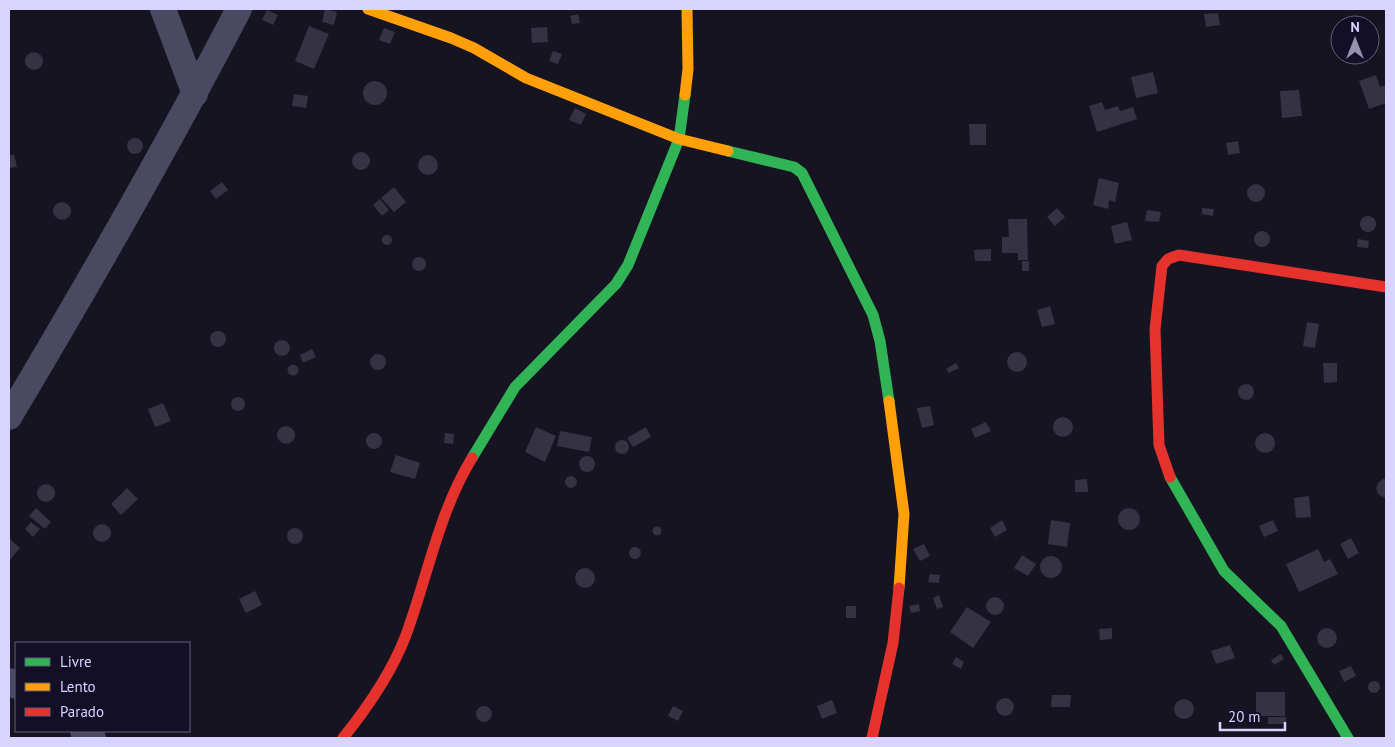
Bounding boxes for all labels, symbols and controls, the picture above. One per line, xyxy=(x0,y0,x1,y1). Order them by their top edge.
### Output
north arrow xyxy=(1330,15,1380,65)
text: N xyxy=(1350,18,1360,36)
legend xyxy=(15,642,190,732)
text: Livre xyxy=(60,652,92,671)
text: Lento xyxy=(60,677,96,696)
scale bar xyxy=(1220,700,1285,732)
text: Parado xyxy=(60,702,104,721)
text: 20 m xyxy=(1228,707,1261,726)

